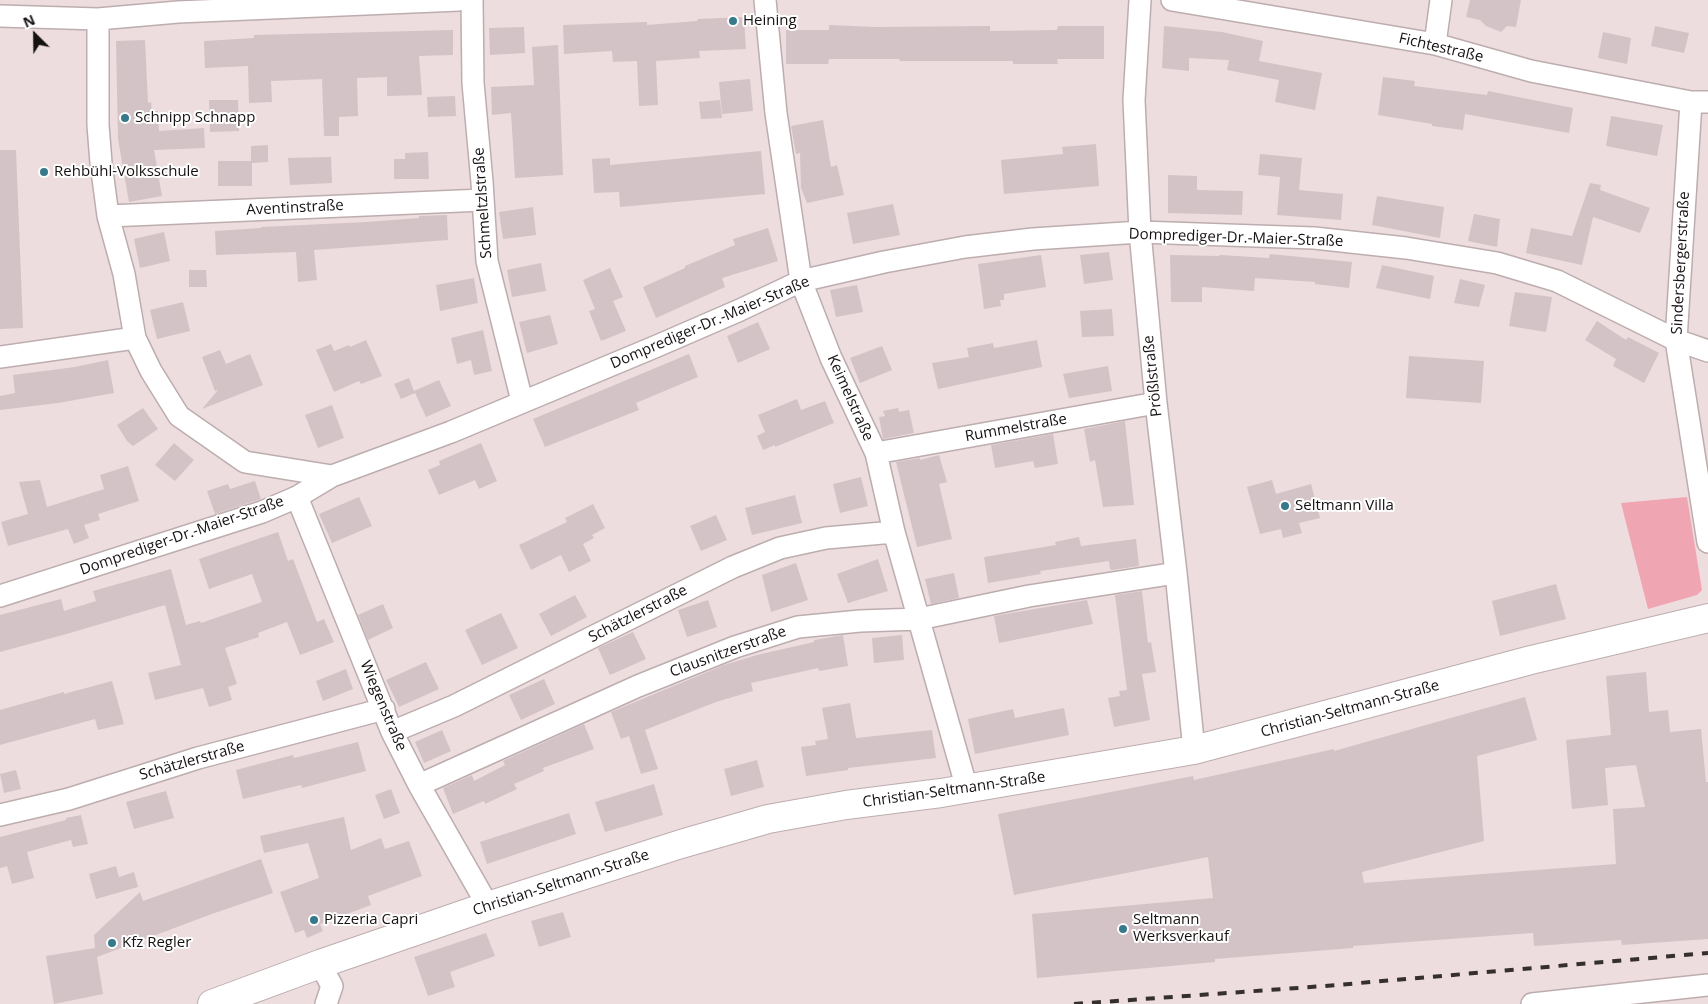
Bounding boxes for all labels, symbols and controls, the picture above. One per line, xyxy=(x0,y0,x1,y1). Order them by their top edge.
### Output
north arrow xyxy=(10,10,60,60)
text: N xyxy=(20,10,38,32)
place label: Heining xyxy=(743,12,797,30)
marker: Heining xyxy=(727,15,739,27)
street label: Fichtestraße xyxy=(1397,30,1485,66)
place label: Schnipp Schnapp xyxy=(135,109,255,127)
marker: Schnipp Schnapp xyxy=(119,112,131,124)
street label: Schmeltzlstraße xyxy=(470,147,496,259)
place label: Rehbühl-Volksschule xyxy=(54,163,199,181)
marker: Rehbühl-Volksschule xyxy=(38,166,50,178)
street label: Sindersbergerstraße xyxy=(1668,191,1694,335)
street label: Aventinstraße xyxy=(246,196,344,220)
street label: Domprediger-Dr.-Maier-Straße xyxy=(1128,225,1344,251)
street label: Domprediger-Dr.-Maier-Straße xyxy=(608,273,812,373)
street label: Prößlstraße xyxy=(1140,334,1166,418)
street label: Keimelstraße xyxy=(823,352,877,444)
street label: Rummelstraße xyxy=(964,410,1068,446)
street label: Domprediger-Dr.-Maier-Straße xyxy=(78,493,286,579)
place label: Seltmann Villa xyxy=(1295,497,1394,515)
marker: Seltmann Villa xyxy=(1279,500,1291,512)
street label: Schätzlerstraße xyxy=(586,581,690,647)
street label: Clausnitzerstraße xyxy=(667,623,789,681)
street label: Wiegenstraße xyxy=(356,658,410,754)
street label: Christian-Seltmann-Straße xyxy=(1259,676,1441,742)
street label: Schätzlerstraße xyxy=(137,737,247,785)
street label: Christian-Seltmann-Straße xyxy=(862,768,1046,812)
street label: Christian-Seltmann-Straße xyxy=(471,846,651,920)
place label: Pizzeria Capri xyxy=(324,911,418,929)
place label: Seltmann Werksverkauf xyxy=(1133,911,1229,946)
marker: Pizzeria Capri xyxy=(308,914,320,926)
marker: Seltmann Werksverkauf xyxy=(1117,923,1129,935)
place label: Kfz Regler xyxy=(122,934,191,952)
marker: Kfz Regler xyxy=(106,937,118,949)

